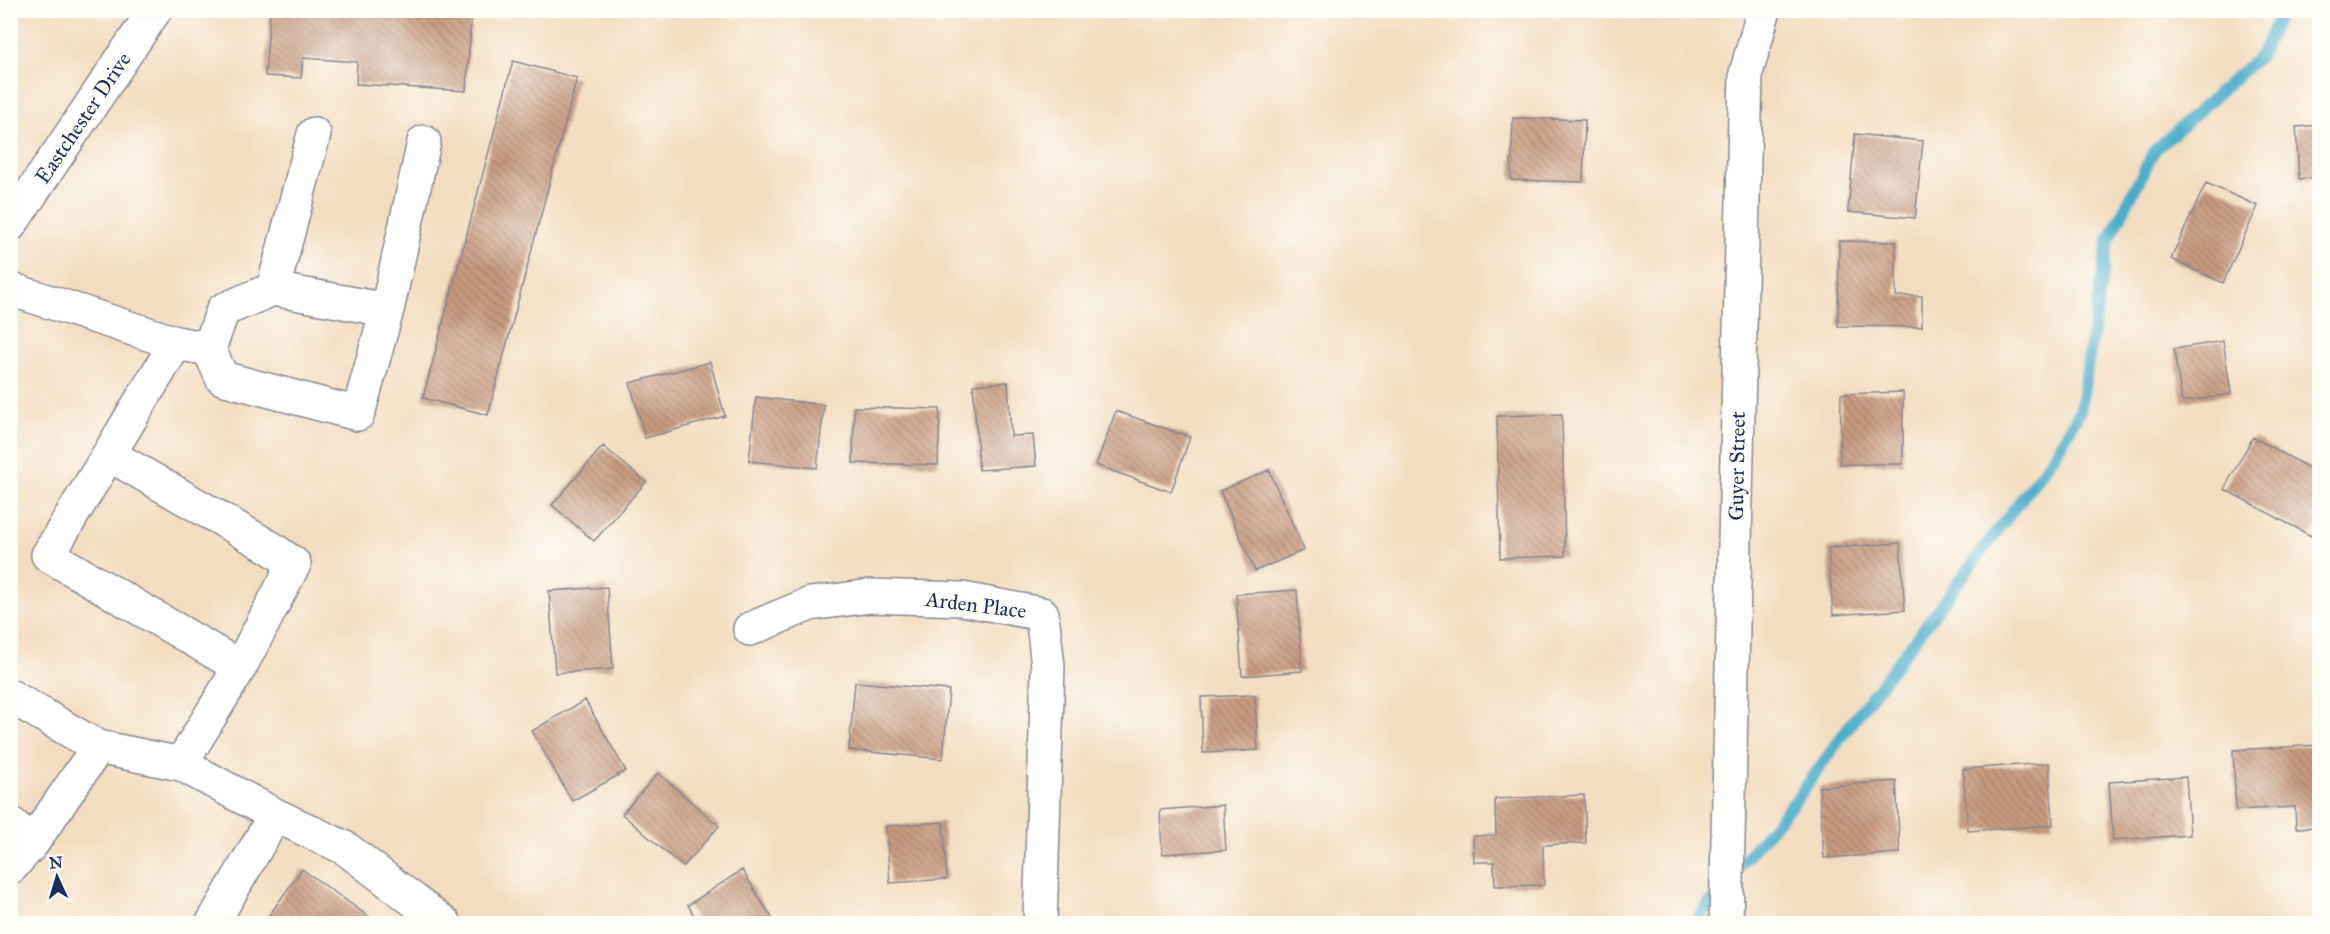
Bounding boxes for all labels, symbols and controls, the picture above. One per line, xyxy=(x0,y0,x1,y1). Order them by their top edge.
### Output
street label: Eastchester Drive xyxy=(29,47,137,189)
street label: Guyer Street xyxy=(1723,411,1751,521)
street label: Arden Place xyxy=(923,586,1028,624)
north arrow xyxy=(27,847,87,907)
text: N xyxy=(49,853,64,872)

